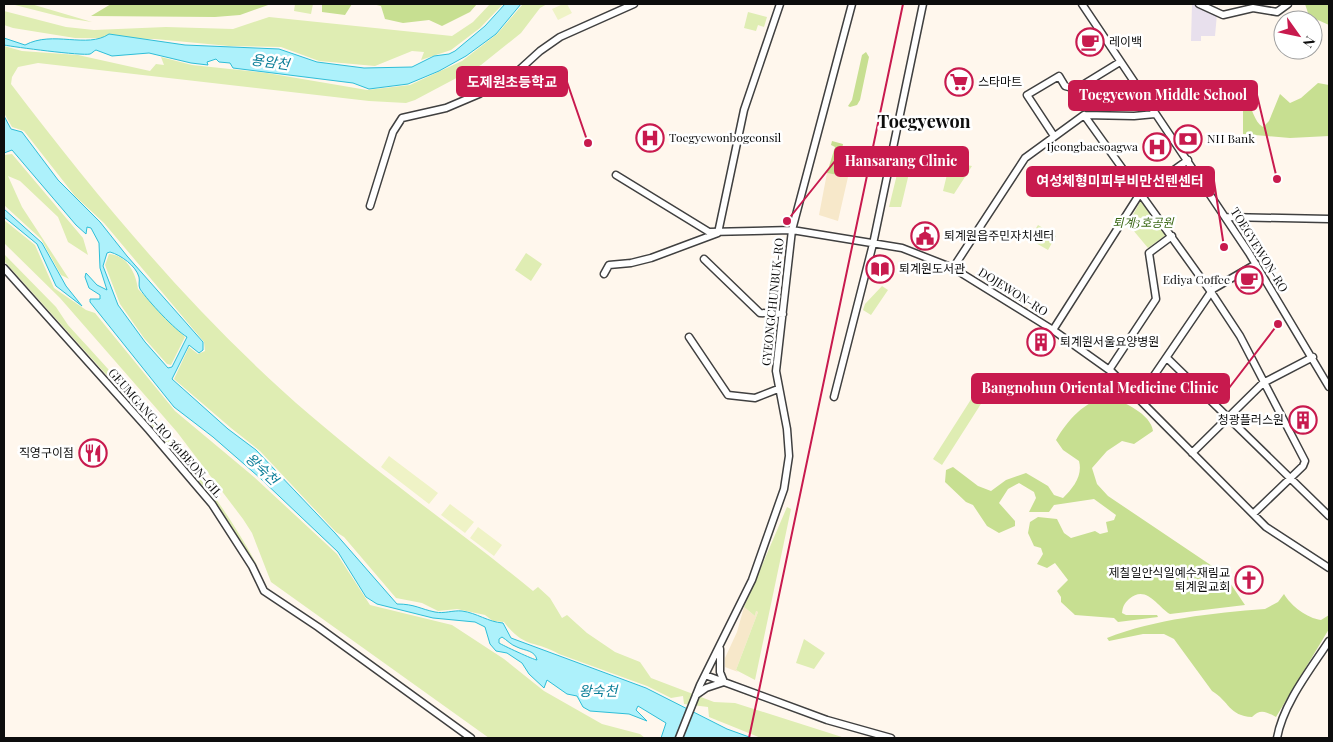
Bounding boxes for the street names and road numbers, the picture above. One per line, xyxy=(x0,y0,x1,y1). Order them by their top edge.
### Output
street label: TOEGYEWON-RO xyxy=(1227,204,1292,295)
street label: GYEONGCHUNBUK-RO xyxy=(757,237,787,367)
street label: DOJEWON-RO xyxy=(976,263,1051,319)
street label: GEUMGANG-RO 361BEON-GIL xyxy=(105,364,226,500)

